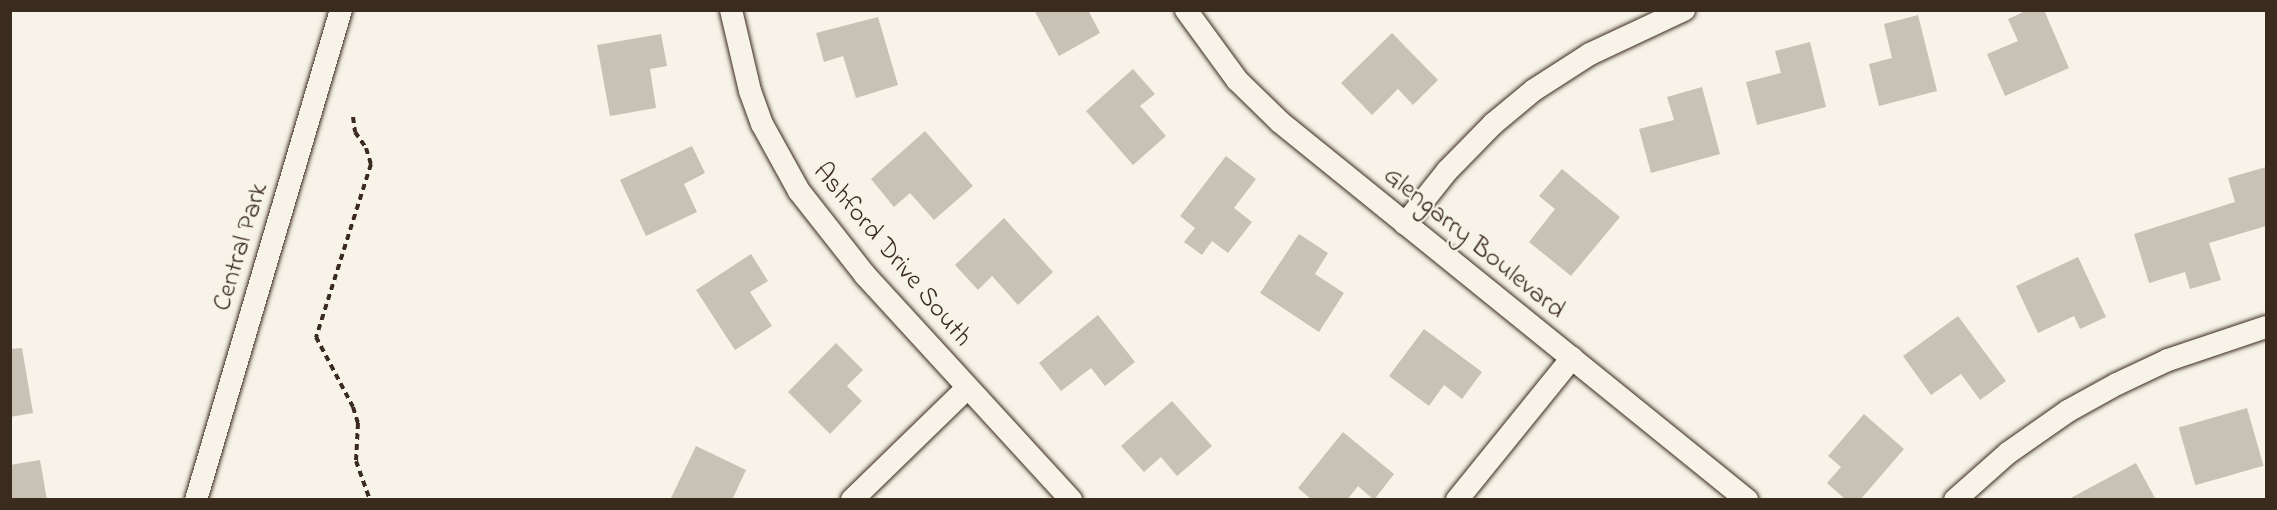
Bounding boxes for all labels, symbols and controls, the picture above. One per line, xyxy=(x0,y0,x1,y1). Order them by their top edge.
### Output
street label: Ashford Drive South xyxy=(806,156,978,354)
street label: Glengarry Boulevard xyxy=(1376,160,1572,326)
street label: Central Park xyxy=(206,179,276,315)

